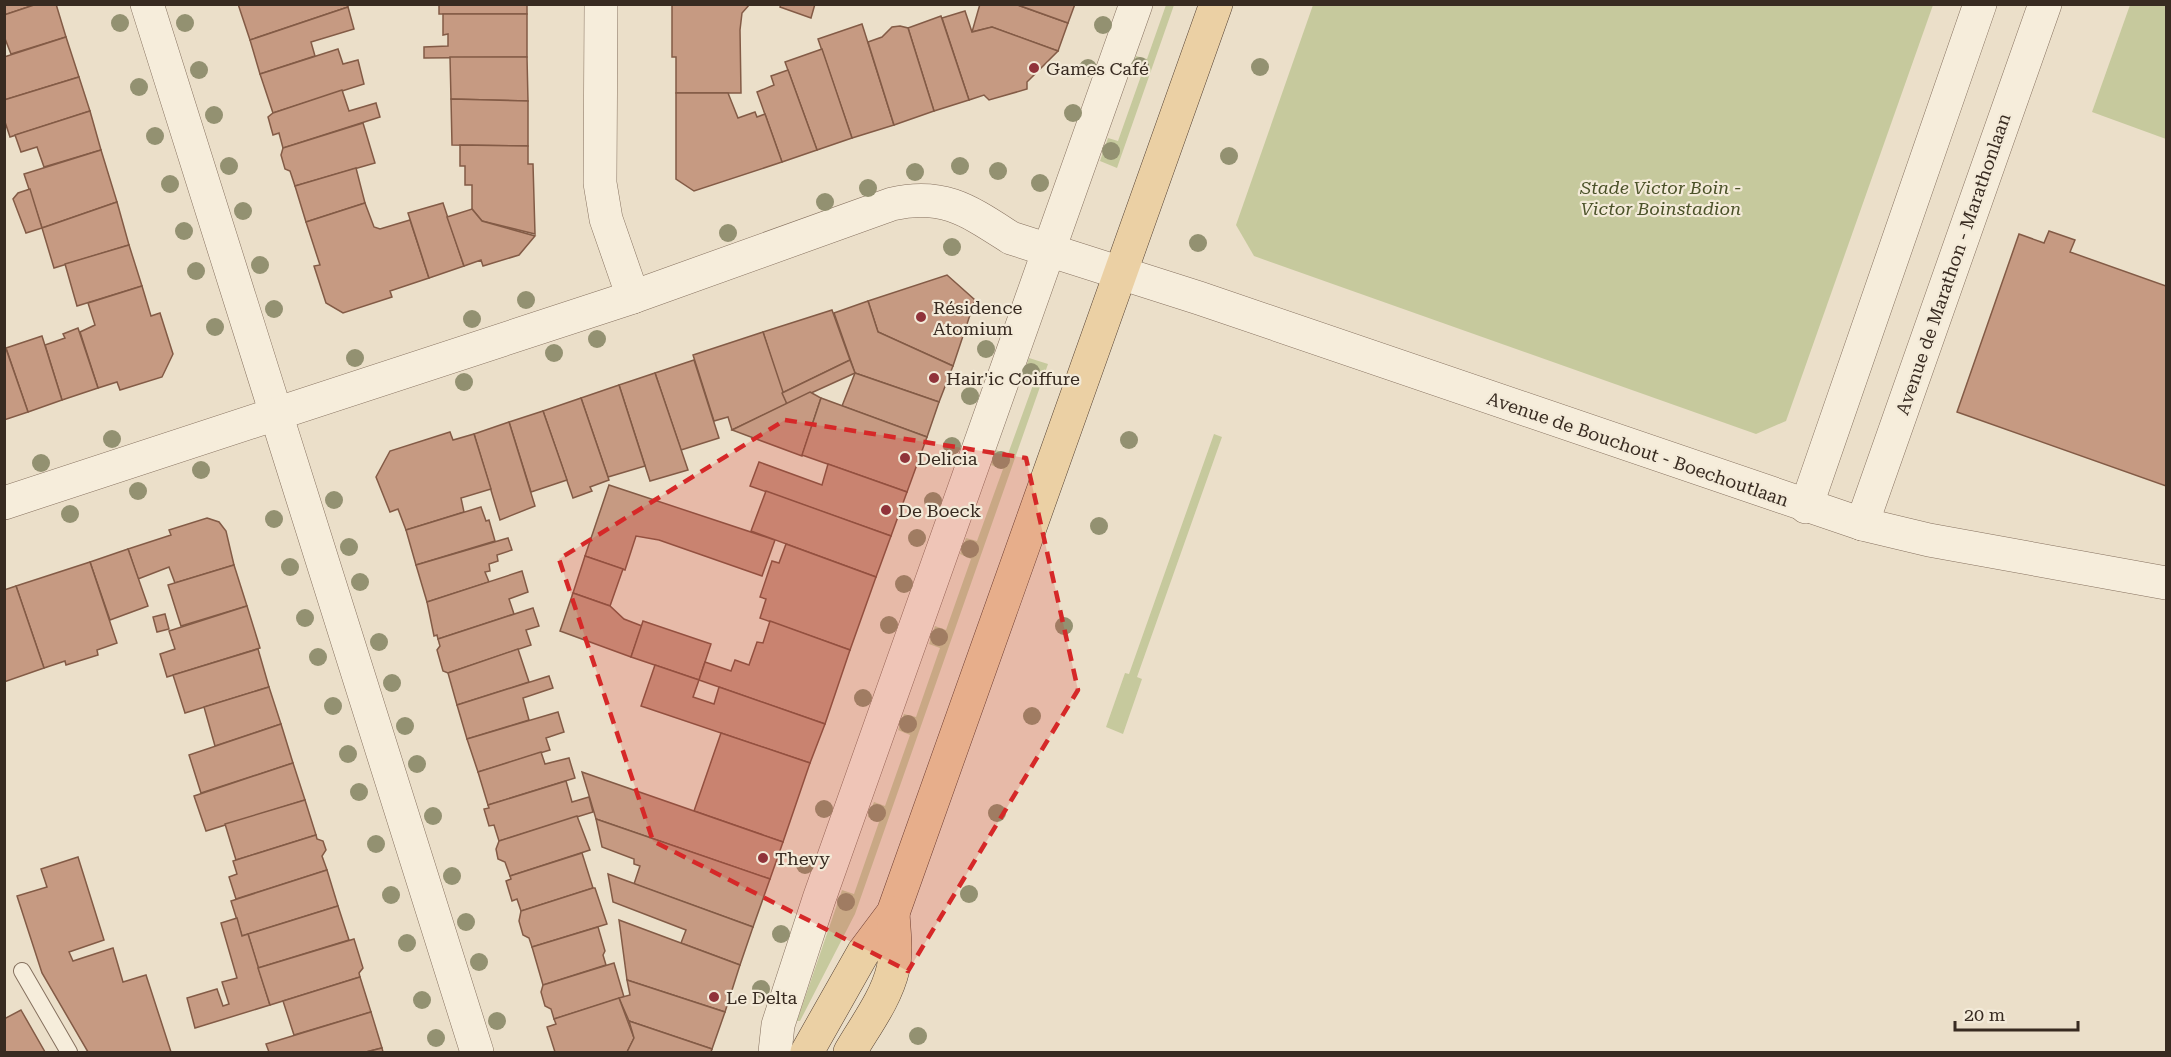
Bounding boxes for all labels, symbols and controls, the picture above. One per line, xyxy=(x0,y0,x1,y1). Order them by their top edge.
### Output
place label: Games Café xyxy=(1046,58,1149,79)
marker: Games Café xyxy=(1027,61,1041,75)
street label: Avenue de Marathon - Marathonlaan xyxy=(1891,110,2015,417)
park label: Stade Victor Boin - Victor Boinstadion xyxy=(1579,177,1742,219)
place label: Résidence Atomium xyxy=(933,297,1023,339)
marker: Résidence Atomium xyxy=(914,310,928,324)
place label: Hair'ic Coiffure xyxy=(946,368,1080,389)
marker: Hair'ic Coiffure xyxy=(927,371,941,385)
street label: Avenue de Bouchout - Boechoutlaan xyxy=(1484,387,1792,511)
place label: Delicia xyxy=(917,448,978,469)
marker: Delicia xyxy=(898,451,912,465)
place label: De Boeck xyxy=(898,500,981,521)
marker: De Boeck xyxy=(879,503,893,517)
place label: Thevy xyxy=(775,848,830,869)
marker: Thevy xyxy=(756,851,770,865)
place label: Le Delta xyxy=(726,987,798,1008)
marker: Le Delta xyxy=(707,990,721,1004)
scale bar xyxy=(1955,994,2078,1032)
text: 20 m xyxy=(1964,1004,2005,1025)

